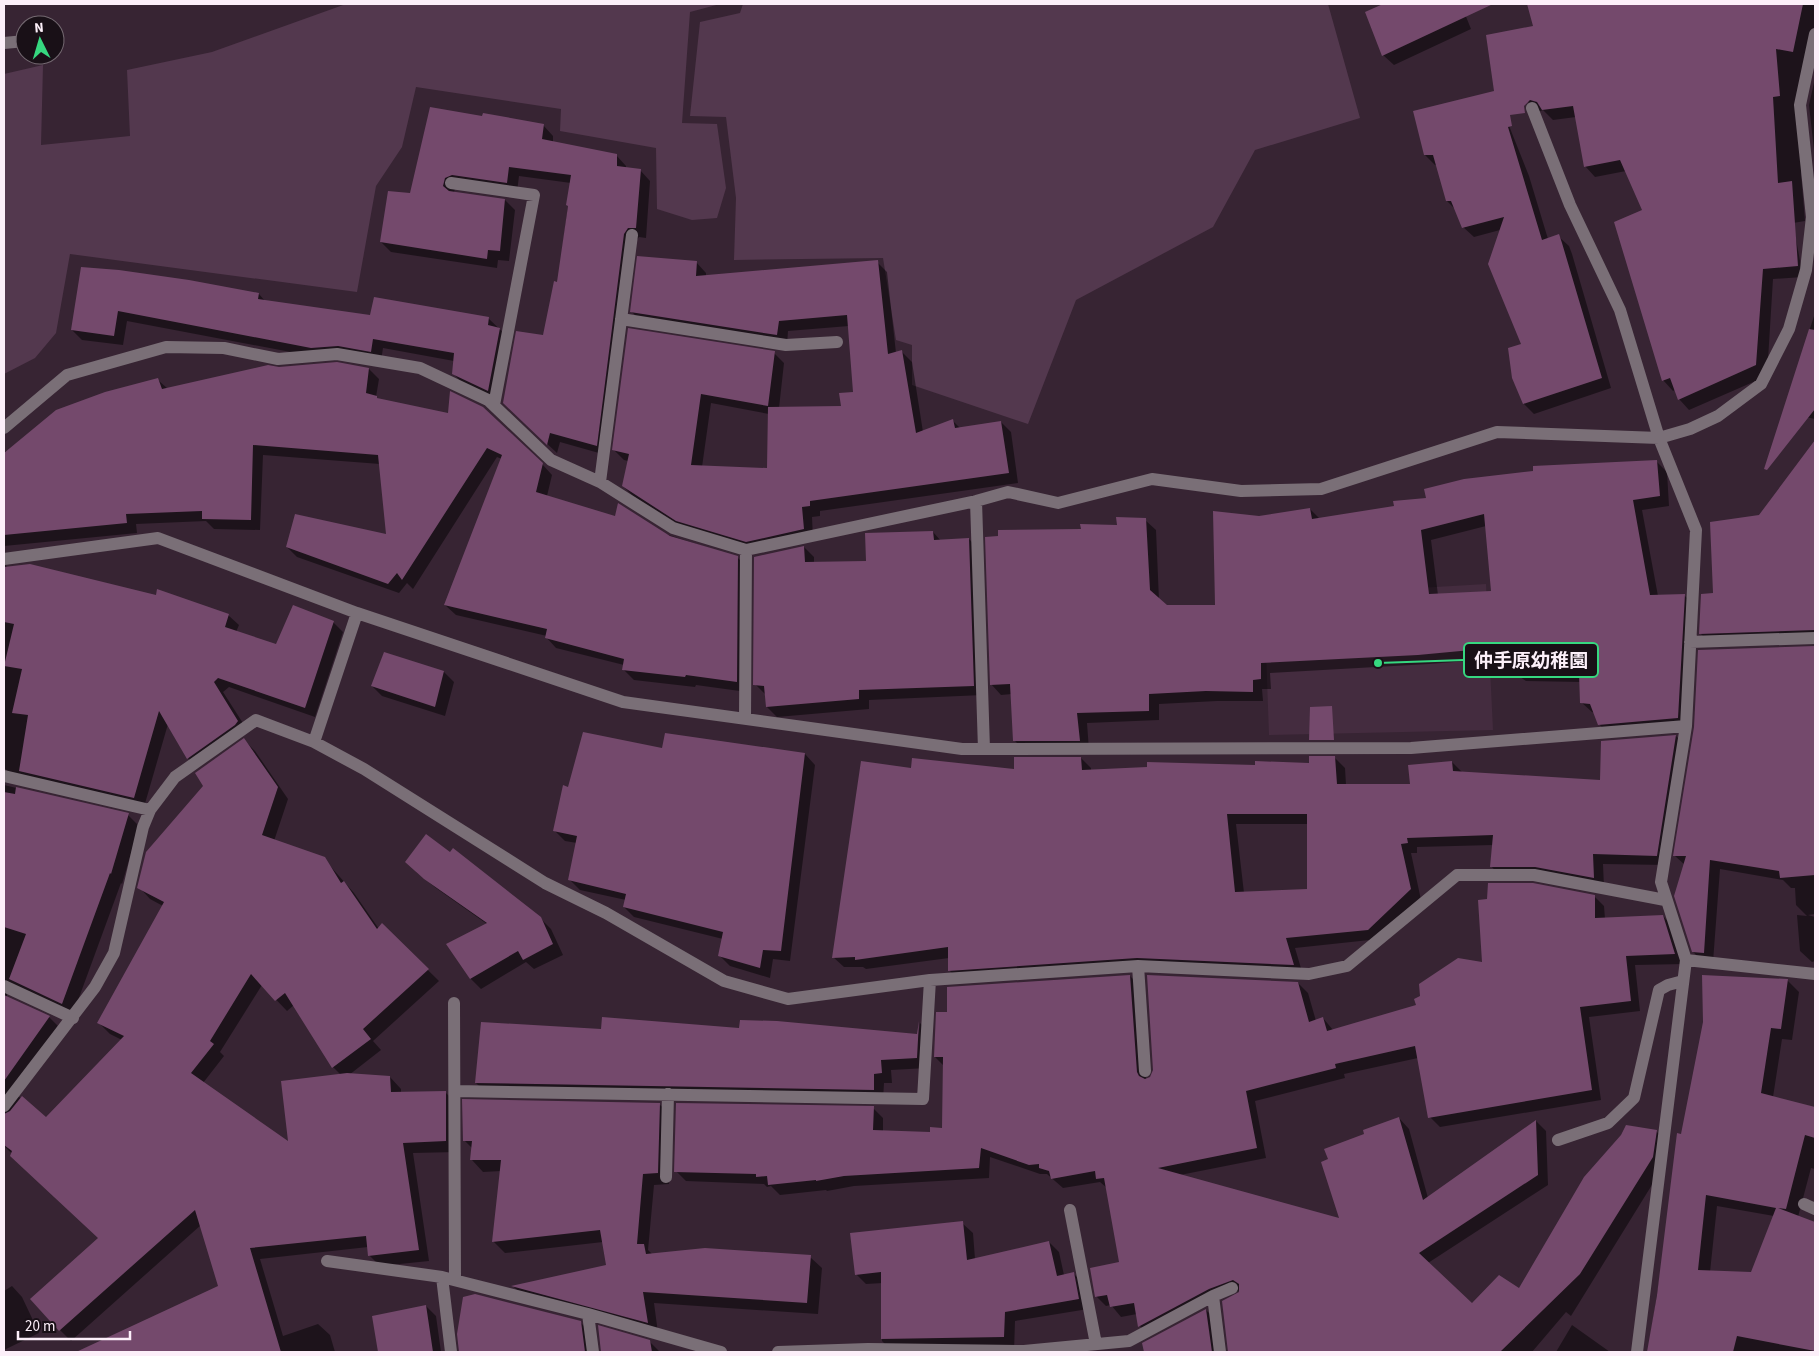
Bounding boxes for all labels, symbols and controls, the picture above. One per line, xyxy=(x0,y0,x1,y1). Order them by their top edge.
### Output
north arrow xyxy=(15,15,65,65)
text: N xyxy=(33,18,44,38)
callout: 仲手原幼稚園 xyxy=(1464,643,1598,677)
text: 仲手原幼稚園 xyxy=(1474,648,1588,675)
scale bar xyxy=(18,1308,130,1340)
text: 20 m xyxy=(25,1316,55,1337)

